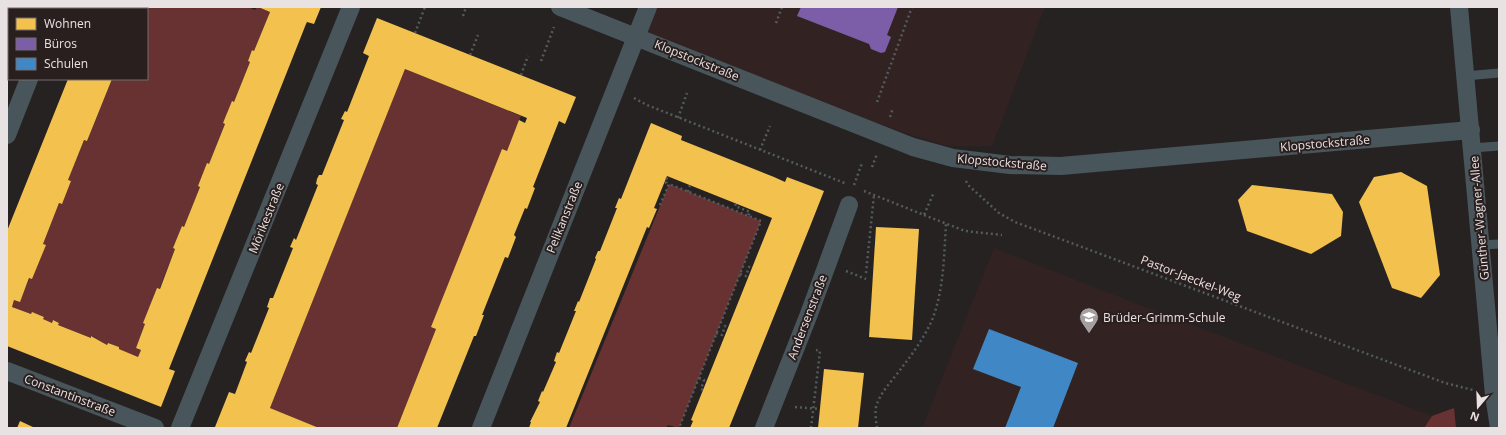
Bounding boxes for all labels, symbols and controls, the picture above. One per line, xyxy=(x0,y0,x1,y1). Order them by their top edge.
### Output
legend xyxy=(8,8,148,80)
text: Wohnen xyxy=(44,15,91,32)
text: Büros xyxy=(44,35,77,52)
street label: Klopstockstraße xyxy=(652,35,742,85)
text: Schulen xyxy=(44,55,88,72)
street label: Klopstockstraße xyxy=(1279,131,1371,155)
street label: Klopstockstraße xyxy=(956,150,1048,174)
street label: Günther-Wagner-Allee xyxy=(1465,155,1493,281)
street label: Pelikanstraße xyxy=(542,178,586,255)
street label: Mörikestraße xyxy=(244,180,288,256)
street label: Pastor-Jaeckel-Weg xyxy=(1138,251,1244,305)
street label: Andersenstraße xyxy=(783,272,831,362)
school or university icon: Brüder-Grimm-Schule xyxy=(1078,306,1100,334)
place label: Brüder-Grimm-Schule xyxy=(1103,309,1226,326)
street label: Constantinstraße xyxy=(22,370,118,420)
north arrow xyxy=(1458,387,1498,427)
text: N xyxy=(1468,408,1481,425)

